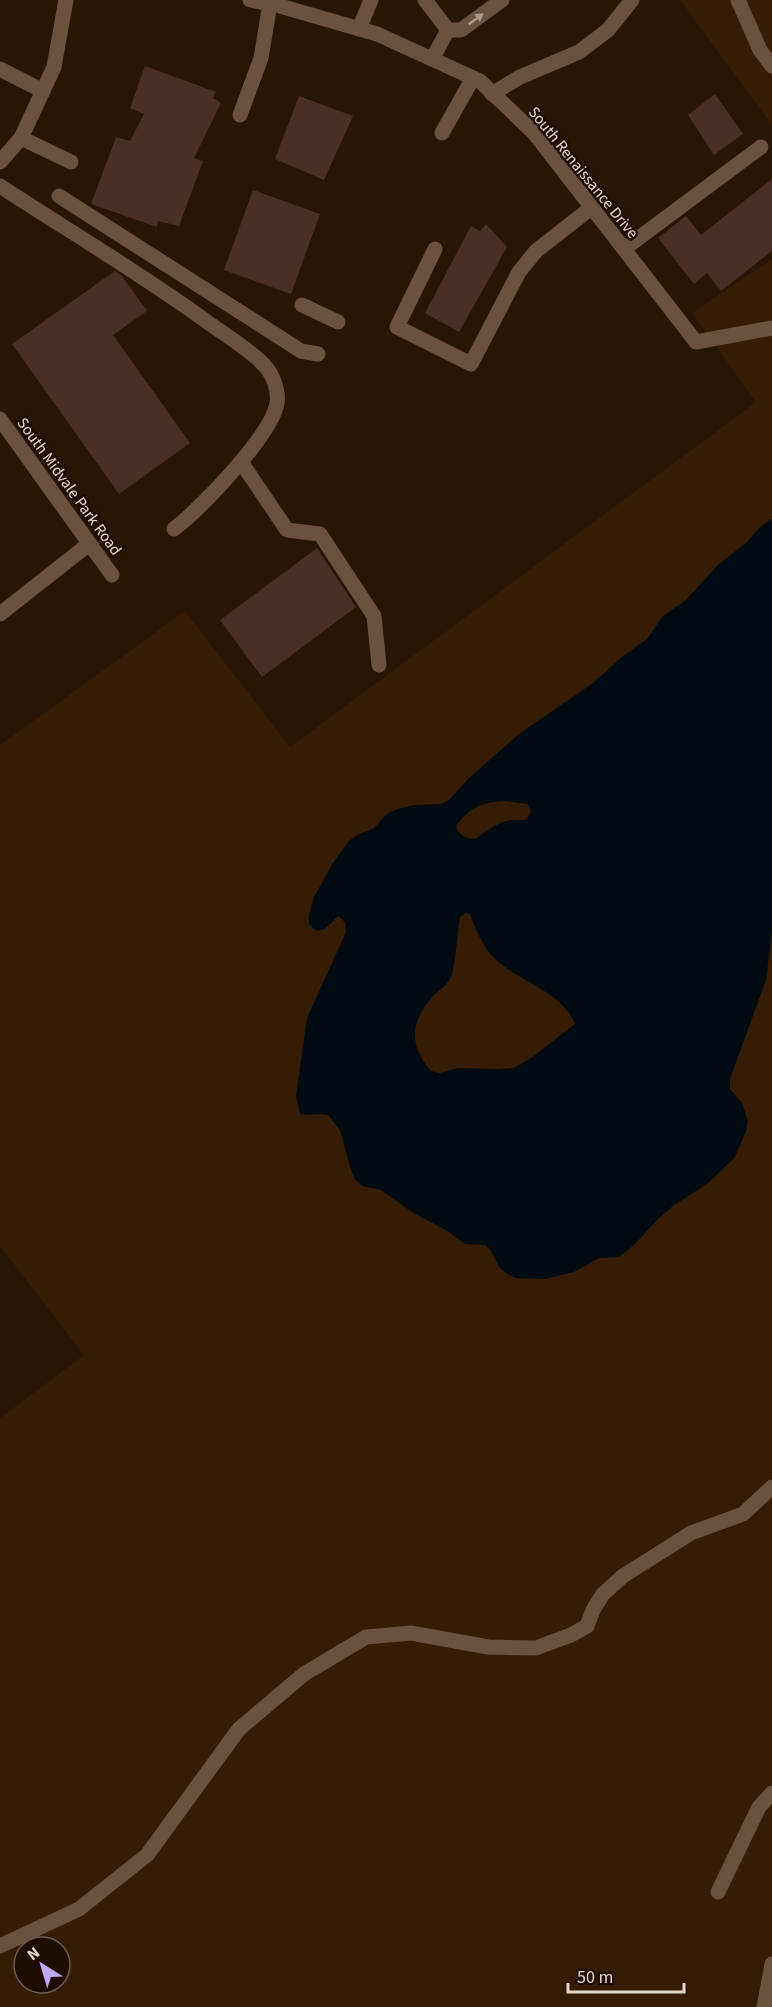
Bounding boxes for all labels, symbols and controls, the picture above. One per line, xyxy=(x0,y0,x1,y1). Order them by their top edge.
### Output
one-way arrow xyxy=(468,13,484,25)
street label: South Renaissance Drive xyxy=(523,102,643,243)
street label: South Midvale Park Road xyxy=(12,413,127,560)
north arrow xyxy=(12,1935,72,1995)
text: N xyxy=(23,1942,44,1966)
scale bar xyxy=(568,1956,684,1994)
text: 50 m xyxy=(577,1965,613,1990)

